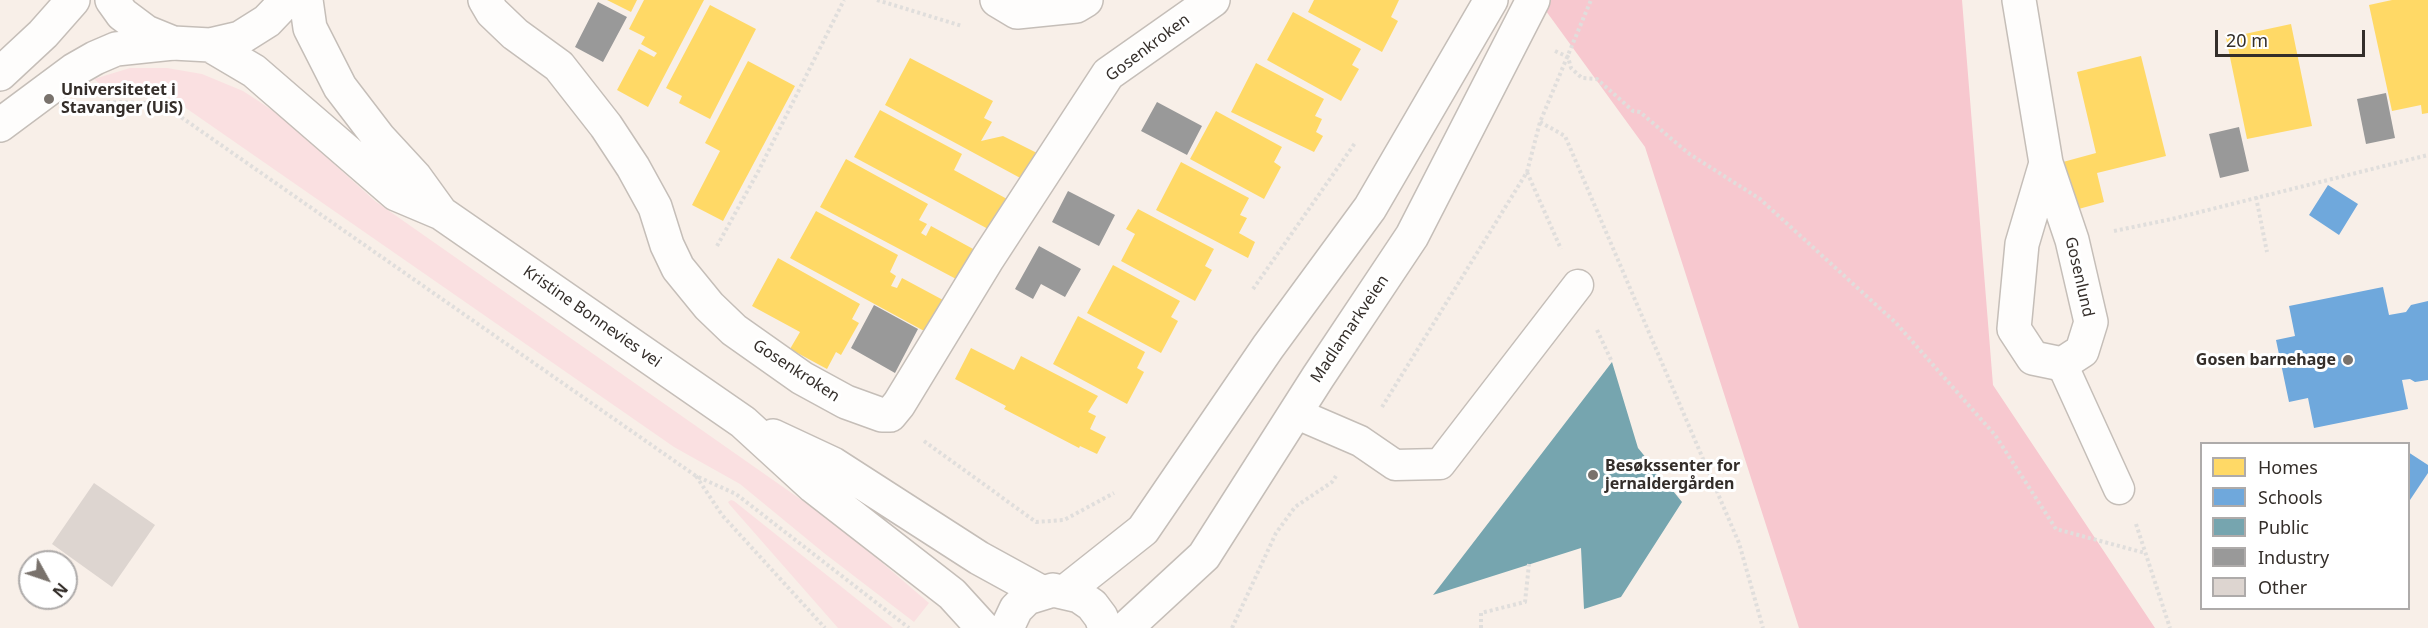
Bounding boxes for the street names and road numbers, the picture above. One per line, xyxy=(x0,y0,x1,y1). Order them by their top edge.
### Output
street label: Gosenkroken xyxy=(1102,10,1194,86)
street label: Gosenlund xyxy=(2060,235,2098,319)
street label: Kristine Bonnevies vei xyxy=(519,262,665,372)
street label: Madlamarkveien xyxy=(1307,272,1393,386)
street label: Gosenkroken xyxy=(749,336,843,406)

